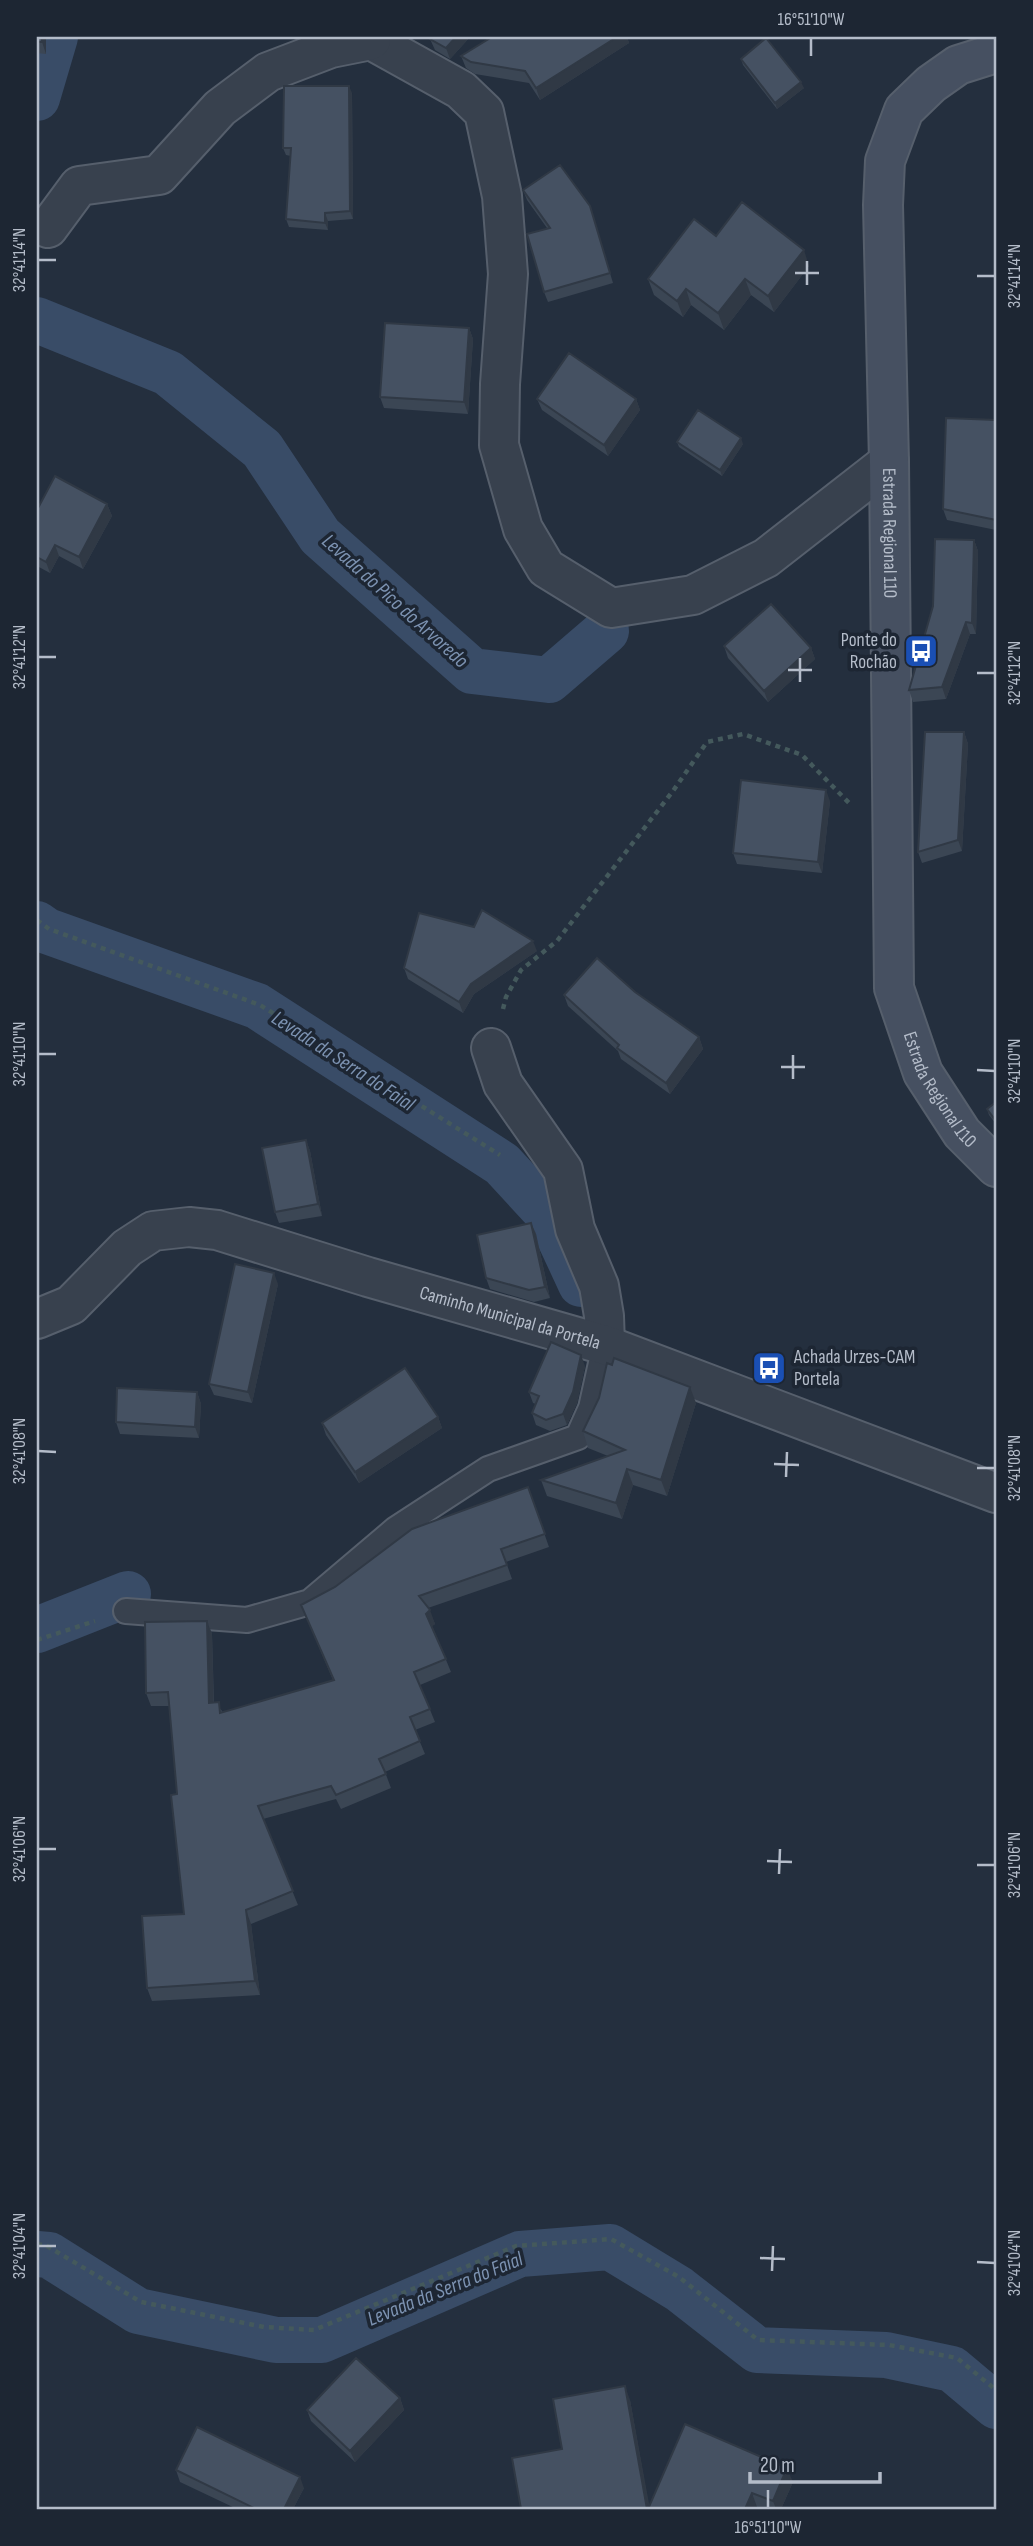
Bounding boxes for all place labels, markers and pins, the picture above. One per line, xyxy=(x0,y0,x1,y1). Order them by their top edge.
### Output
place label: Ponte do Rochão xyxy=(841,629,897,674)
bus stop icon: Ponte do Rochão xyxy=(902,632,940,670)
place label: Achada Urzes-CAM Portela xyxy=(793,1346,915,1391)
bus stop icon: Achada Urzes-CAM Portela xyxy=(750,1349,788,1387)

